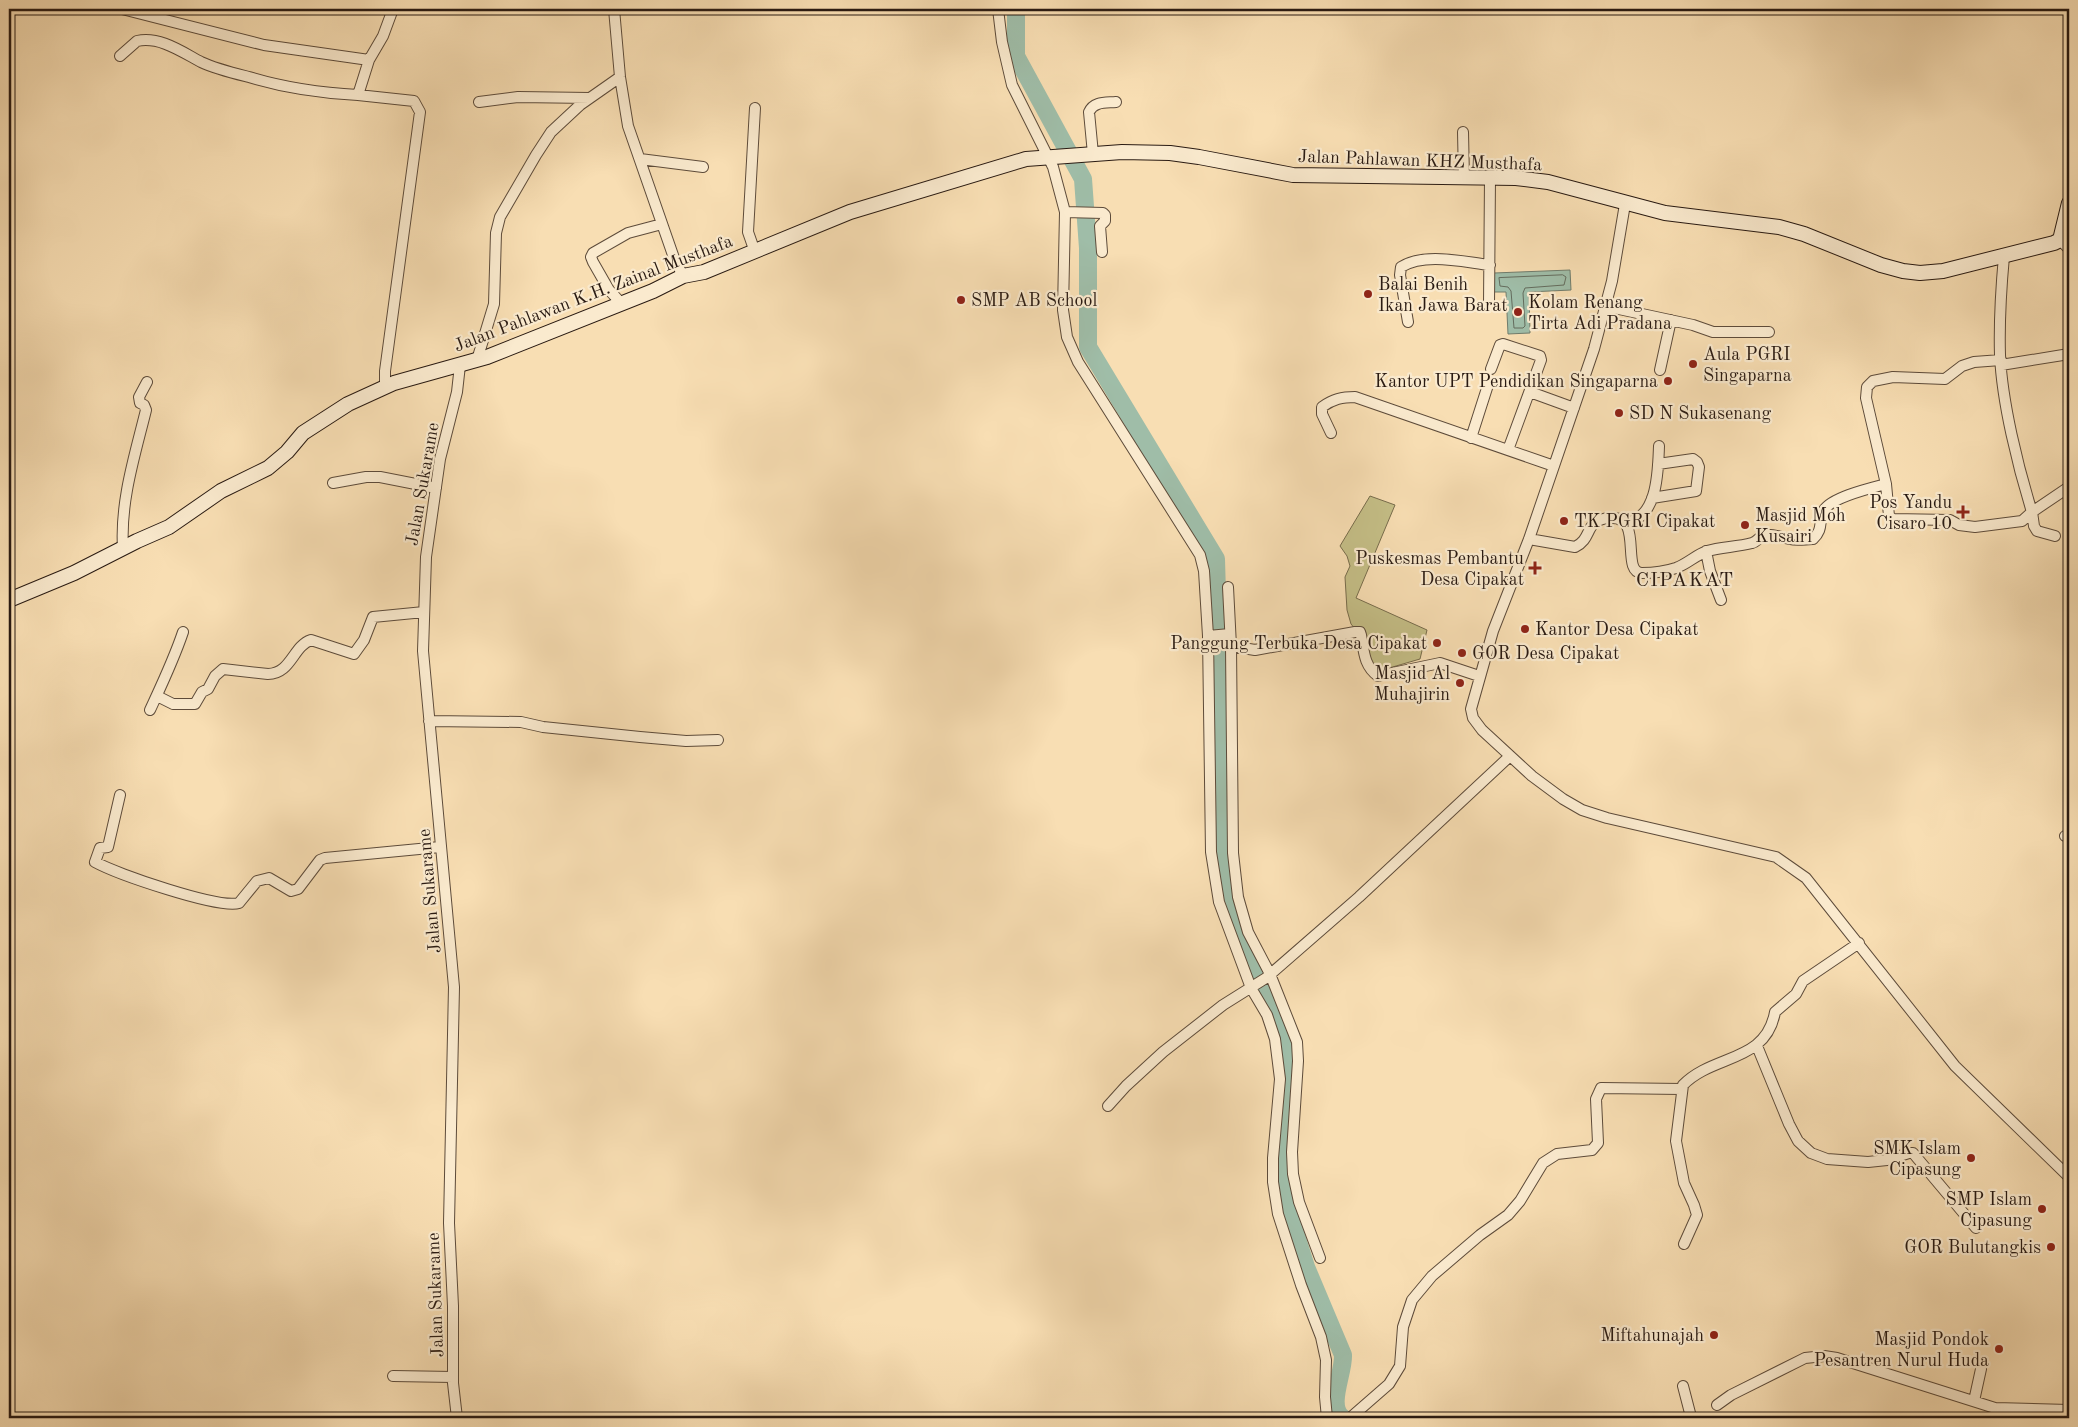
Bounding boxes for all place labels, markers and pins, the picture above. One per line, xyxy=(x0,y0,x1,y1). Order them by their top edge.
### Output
place label: Balai Benih Ikan Jawa Barat xyxy=(1378,276,1508,315)
marker: Balai Benih Ikan Jawa Barat xyxy=(1362,288,1374,300)
place label: SMP AB School xyxy=(971,292,1097,310)
marker: SMP AB School xyxy=(955,294,967,306)
place label: Kolam Renang Tirta Adi Pradana xyxy=(1528,294,1672,333)
marker: Kolam Renang Tirta Adi Pradana xyxy=(1512,306,1524,318)
place label: Aula PGRI Singaparna xyxy=(1703,346,1792,385)
marker: Aula PGRI Singaparna xyxy=(1687,358,1699,370)
place label: Kantor UPT Pendidikan Singaparna xyxy=(1375,373,1658,391)
marker: Kantor UPT Pendidikan Singaparna xyxy=(1662,375,1674,387)
place label: SD N Sukasenang xyxy=(1629,405,1772,423)
marker: SD N Sukasenang xyxy=(1613,407,1625,419)
place label: Pos Yandu Cisaro 10 xyxy=(1869,494,1952,533)
marker: Pos Yandu Cisaro 10 xyxy=(1956,505,1970,519)
place label: Masjid Moh Kusairi xyxy=(1755,507,1846,546)
place label: TK PGRI Cipakat xyxy=(1574,513,1715,531)
marker: TK PGRI Cipakat xyxy=(1558,515,1570,527)
marker: Masjid Moh Kusairi xyxy=(1739,519,1751,531)
place label: Puskesmas Pembantu Desa Cipakat xyxy=(1355,550,1524,589)
marker: Puskesmas Pembantu Desa Cipakat xyxy=(1528,561,1542,575)
place label: Kantor Desa Cipakat xyxy=(1535,621,1699,639)
marker: Kantor Desa Cipakat xyxy=(1519,623,1531,635)
place label: Panggung Terbuka Desa Cipakat xyxy=(1170,635,1427,653)
marker: Panggung Terbuka Desa Cipakat xyxy=(1431,637,1443,649)
place label: GOR Desa Cipakat xyxy=(1472,645,1619,663)
marker: GOR Desa Cipakat xyxy=(1456,647,1468,659)
place label: Masjid Al Muhajirin xyxy=(1374,665,1450,704)
marker: Masjid Al Muhajirin xyxy=(1454,677,1466,689)
place label: SMK Islam Cipasung xyxy=(1873,1140,1961,1179)
marker: SMK Islam Cipasung xyxy=(1965,1152,1977,1164)
place label: SMP Islam Cipasung xyxy=(1946,1191,2032,1230)
marker: SMP Islam Cipasung xyxy=(2036,1203,2048,1215)
place label: GOR Bulutangkis xyxy=(1904,1239,2041,1257)
marker: GOR Bulutangkis xyxy=(2045,1241,2057,1253)
place label: Miftahunajah xyxy=(1600,1327,1704,1345)
marker: Miftahunajah xyxy=(1708,1329,1720,1341)
place label: Masjid Pondok Pesantren Nurul Huda xyxy=(1814,1331,1989,1370)
marker: Masjid Pondok Pesantren Nurul Huda xyxy=(1993,1343,2005,1355)

